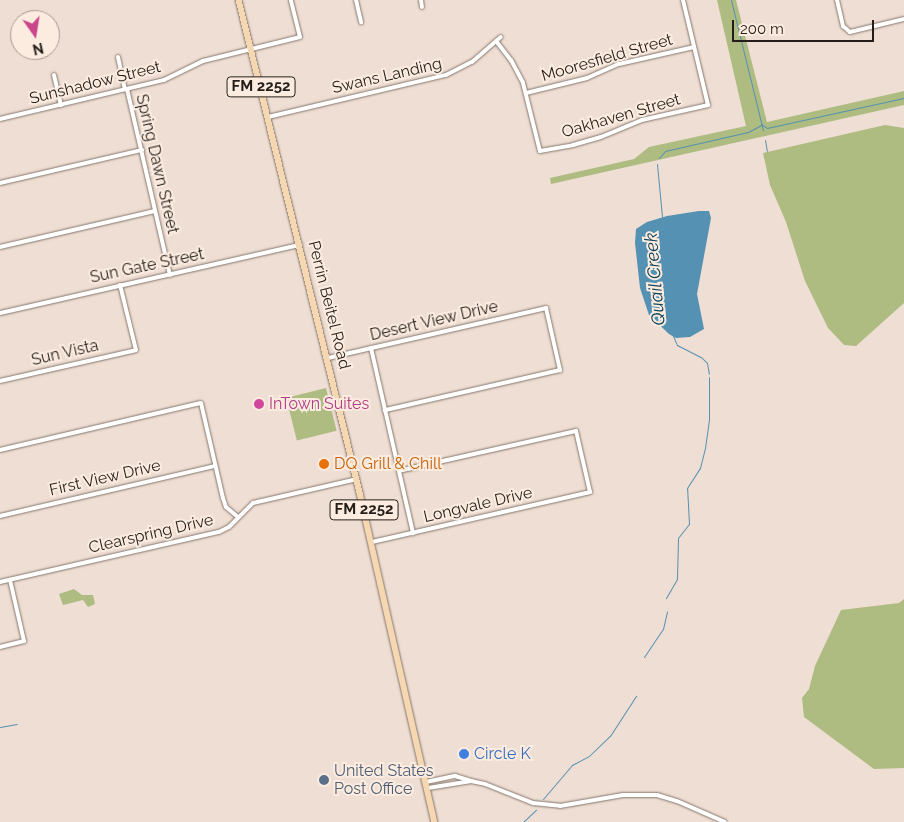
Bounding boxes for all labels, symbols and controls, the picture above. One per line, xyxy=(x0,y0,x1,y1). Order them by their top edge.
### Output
north arrow xyxy=(10,10,60,60)
scale bar xyxy=(734,10,876,42)
text: 200 m xyxy=(740,20,784,38)
street label: Mooresfield Street xyxy=(539,30,675,86)
text: N xyxy=(31,40,45,58)
street label: Swans Landing xyxy=(330,54,444,98)
street label: Sunshadow Street xyxy=(27,57,163,109)
road number: FM 2252 xyxy=(226,74,296,100)
street label: Oakhaven Street xyxy=(560,90,682,142)
street label: Spring Dawn Street xyxy=(132,92,182,236)
water label: Quail Creek xyxy=(640,231,670,327)
street label: Perrin Beitel Road xyxy=(304,239,354,371)
street label: Sun Gate Street xyxy=(88,245,206,287)
street label: Desert View Drive xyxy=(368,297,500,345)
street label: Sun Vista xyxy=(29,336,101,370)
place label: InTown Suites xyxy=(269,394,369,414)
marker: InTown Suites xyxy=(253,398,265,410)
place label: DQ Grill & Chill xyxy=(334,454,442,474)
street label: First View Drive xyxy=(47,456,163,500)
marker: DQ Grill & Chill xyxy=(318,458,330,470)
street label: Longvale Drive xyxy=(422,483,534,527)
road number: FM 2252 xyxy=(329,498,399,522)
street label: Clearspring Drive xyxy=(87,510,215,558)
place label: Circle K xyxy=(474,744,531,764)
marker: Circle K xyxy=(458,748,470,760)
place label: United States Post Office xyxy=(334,761,433,799)
marker: United States Post Office xyxy=(318,774,330,786)

